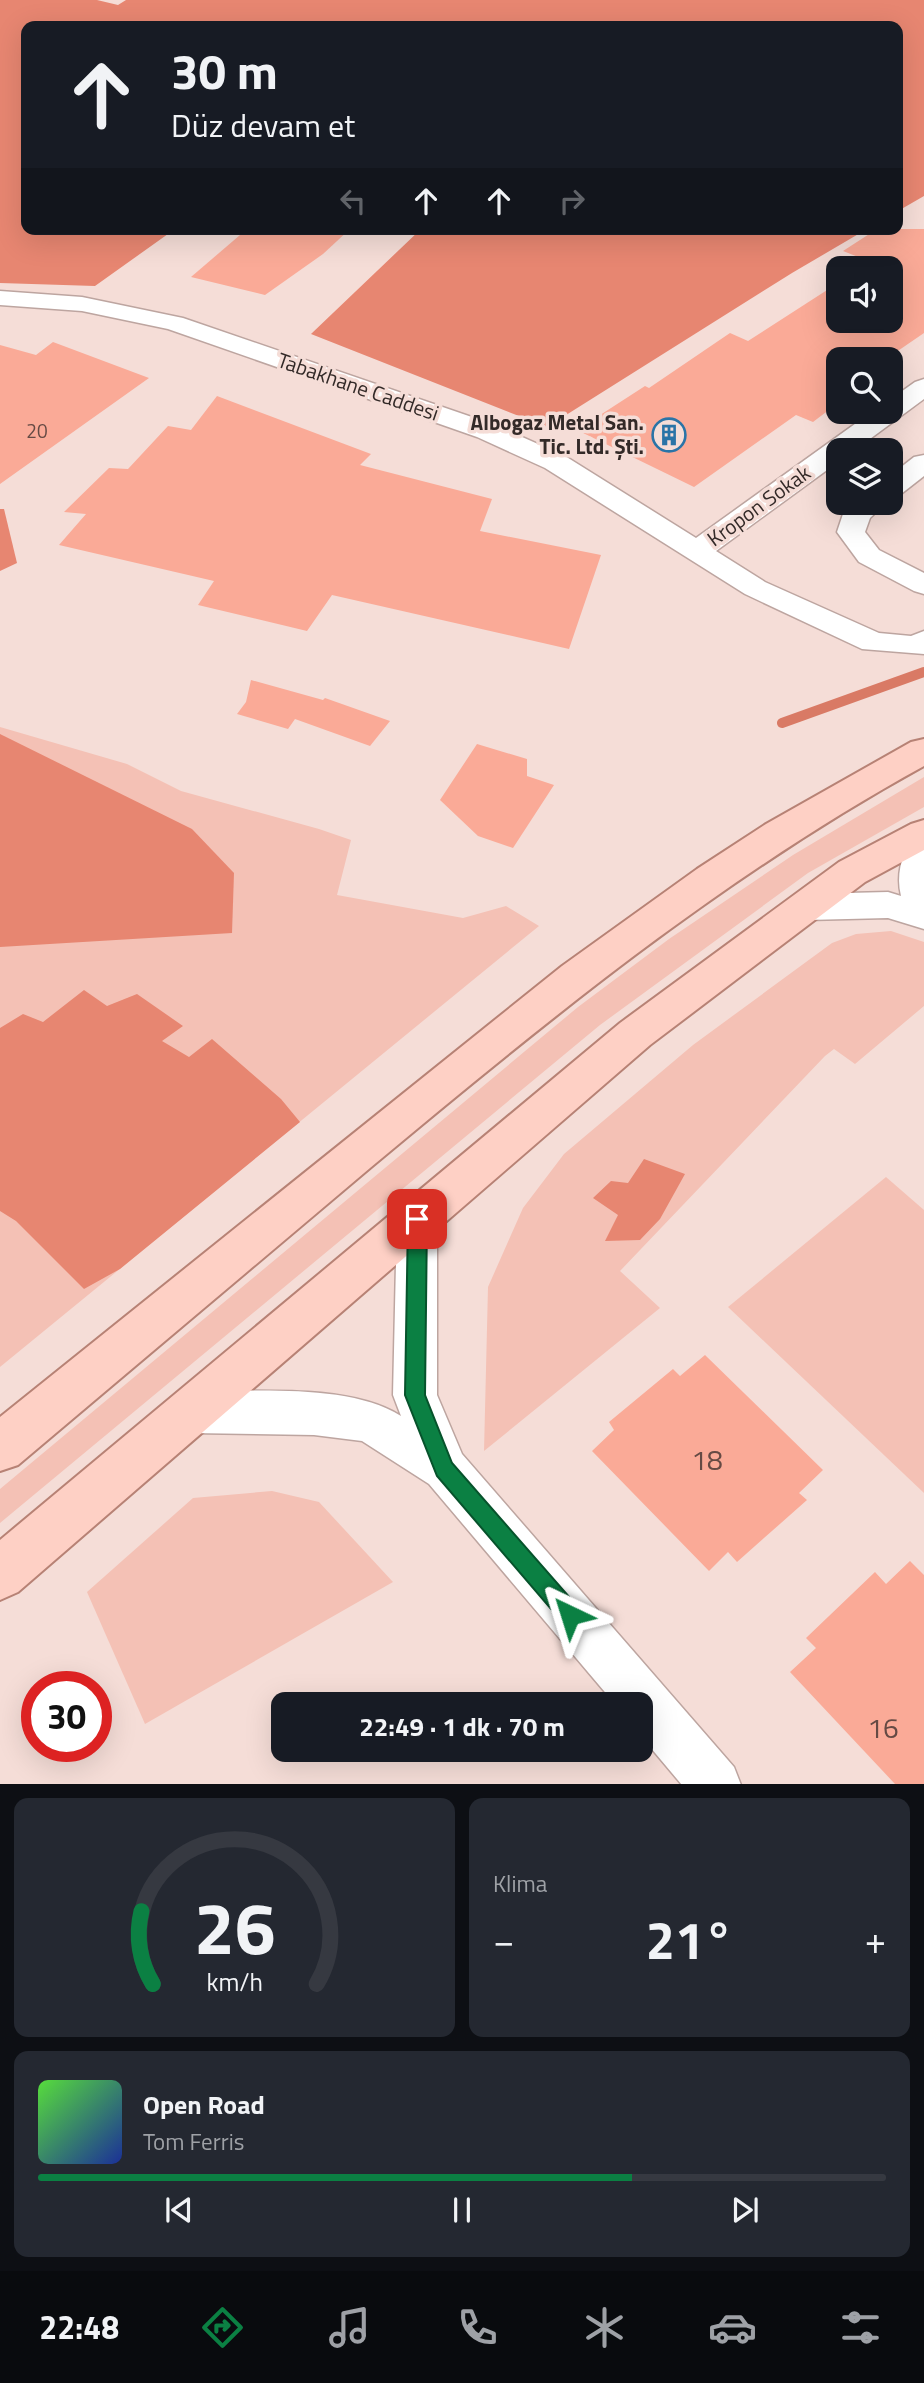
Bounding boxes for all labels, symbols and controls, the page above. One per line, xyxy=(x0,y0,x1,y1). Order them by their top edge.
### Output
text: 30 m xyxy=(171,33,278,108)
icon: ahead xyxy=(56,49,147,140)
text: Düz devam et xyxy=(171,101,355,149)
icon: left xyxy=(334,182,372,220)
icon: ahead xyxy=(407,182,445,220)
icon: ahead xyxy=(480,182,518,220)
icon: right xyxy=(553,182,591,220)
map controls xyxy=(826,256,903,515)
button: sound xyxy=(826,256,903,333)
street label: Tabakhane Caddesi xyxy=(273,343,443,429)
button: search xyxy=(826,347,903,424)
place label: Albogaz Metal San. Tic. Ltd. Şti. xyxy=(471,406,644,462)
house number: 20 xyxy=(26,416,48,445)
building icon: Albogaz Metal San. Tic. Ltd. Şti. xyxy=(650,416,688,454)
button: layers xyxy=(826,438,903,515)
street label: Kropon Sokak xyxy=(700,457,817,554)
pin xyxy=(387,1189,447,1249)
icon: arrive xyxy=(398,1200,436,1238)
house number: 18 xyxy=(691,1438,723,1481)
position arrow xyxy=(533,1578,607,1652)
speed limit sign: 30 xyxy=(21,1671,112,1762)
house number: 16 xyxy=(867,1706,899,1749)
text: 22:49 · 1 dk · 70 m xyxy=(359,1707,565,1746)
text: Klima xyxy=(493,1866,547,1901)
text: 26 xyxy=(194,1872,275,1982)
text: 21° xyxy=(646,1900,733,1979)
text: − xyxy=(493,1911,514,1969)
text: + xyxy=(865,1911,886,1969)
text: km/h xyxy=(206,1962,263,2000)
text: Open Road xyxy=(143,2085,265,2124)
text: Tom Ferris xyxy=(143,2124,244,2159)
icon: previous xyxy=(160,2191,198,2229)
icon: pause xyxy=(443,2191,481,2229)
icon: next xyxy=(726,2191,764,2229)
text: 22:48 xyxy=(39,2303,119,2351)
icon: directions xyxy=(198,2303,247,2352)
icon: music xyxy=(325,2303,374,2352)
icon: phone xyxy=(453,2303,502,2352)
icon: climate xyxy=(580,2303,629,2352)
icon: car xyxy=(708,2303,757,2352)
icon: filters xyxy=(836,2303,885,2352)

